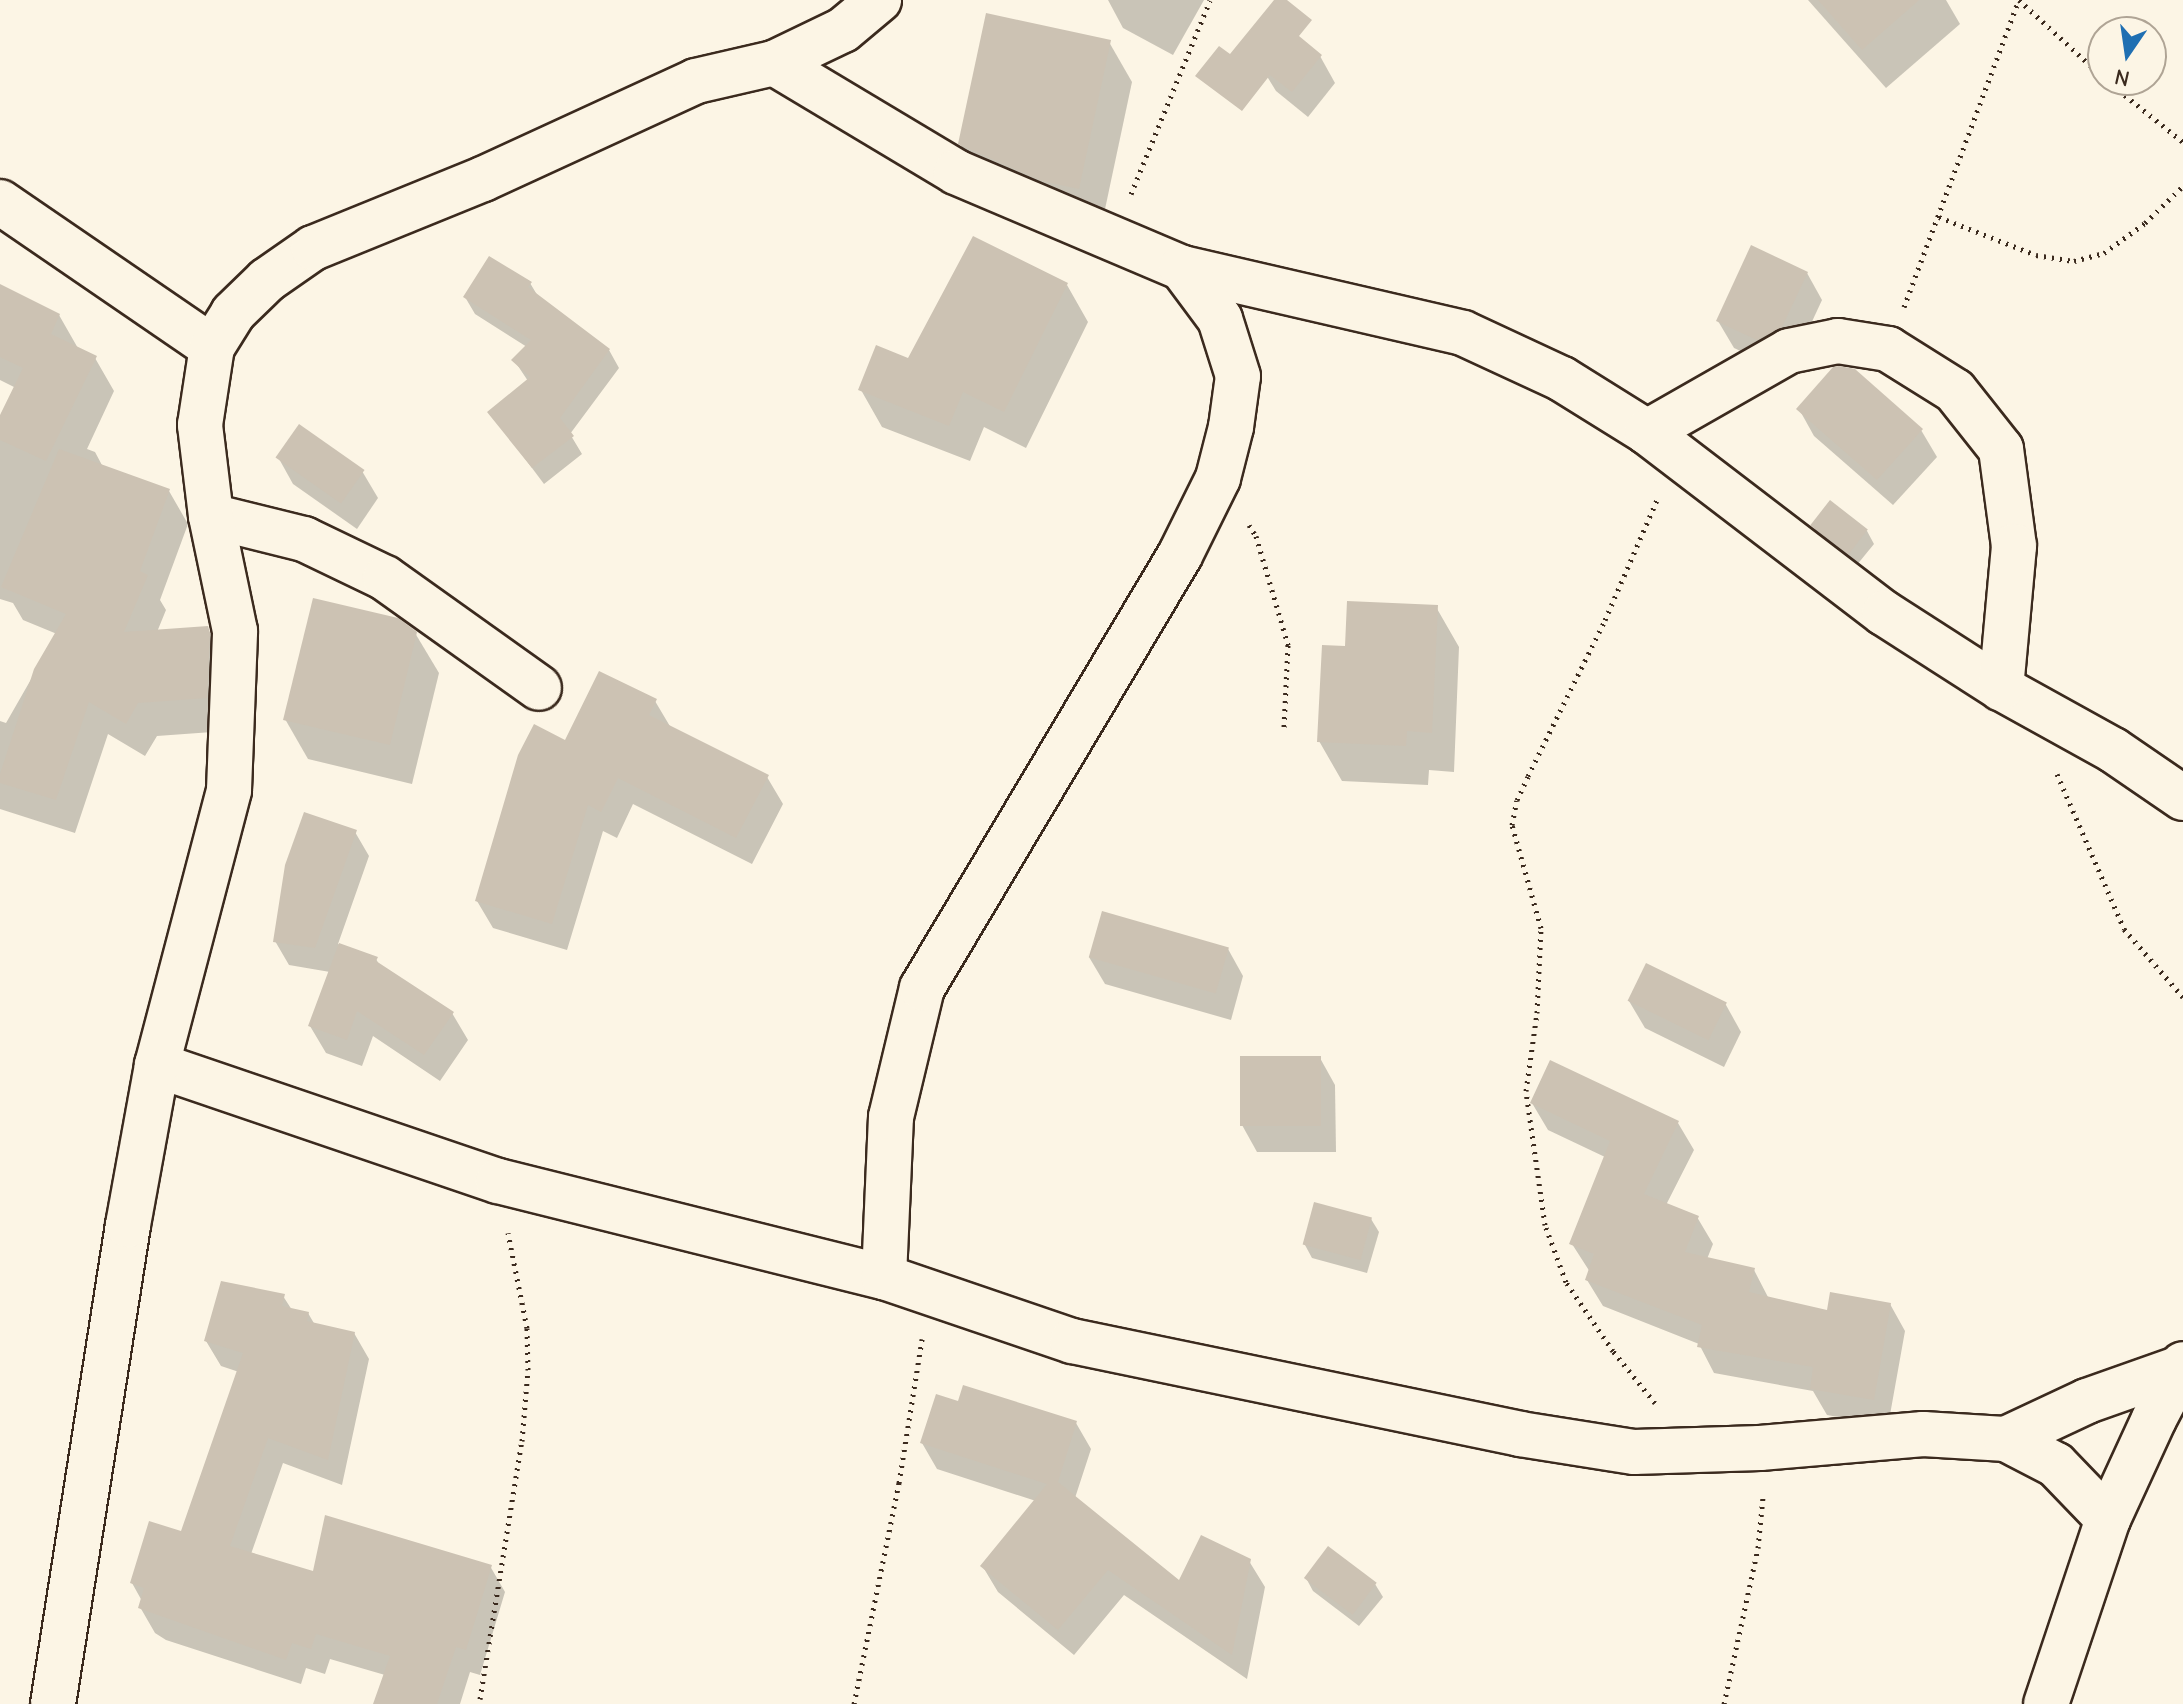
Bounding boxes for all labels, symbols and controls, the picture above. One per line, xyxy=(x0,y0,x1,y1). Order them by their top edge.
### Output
north arrow xyxy=(2087,16,2167,96)
text: N xyxy=(2112,63,2132,92)

